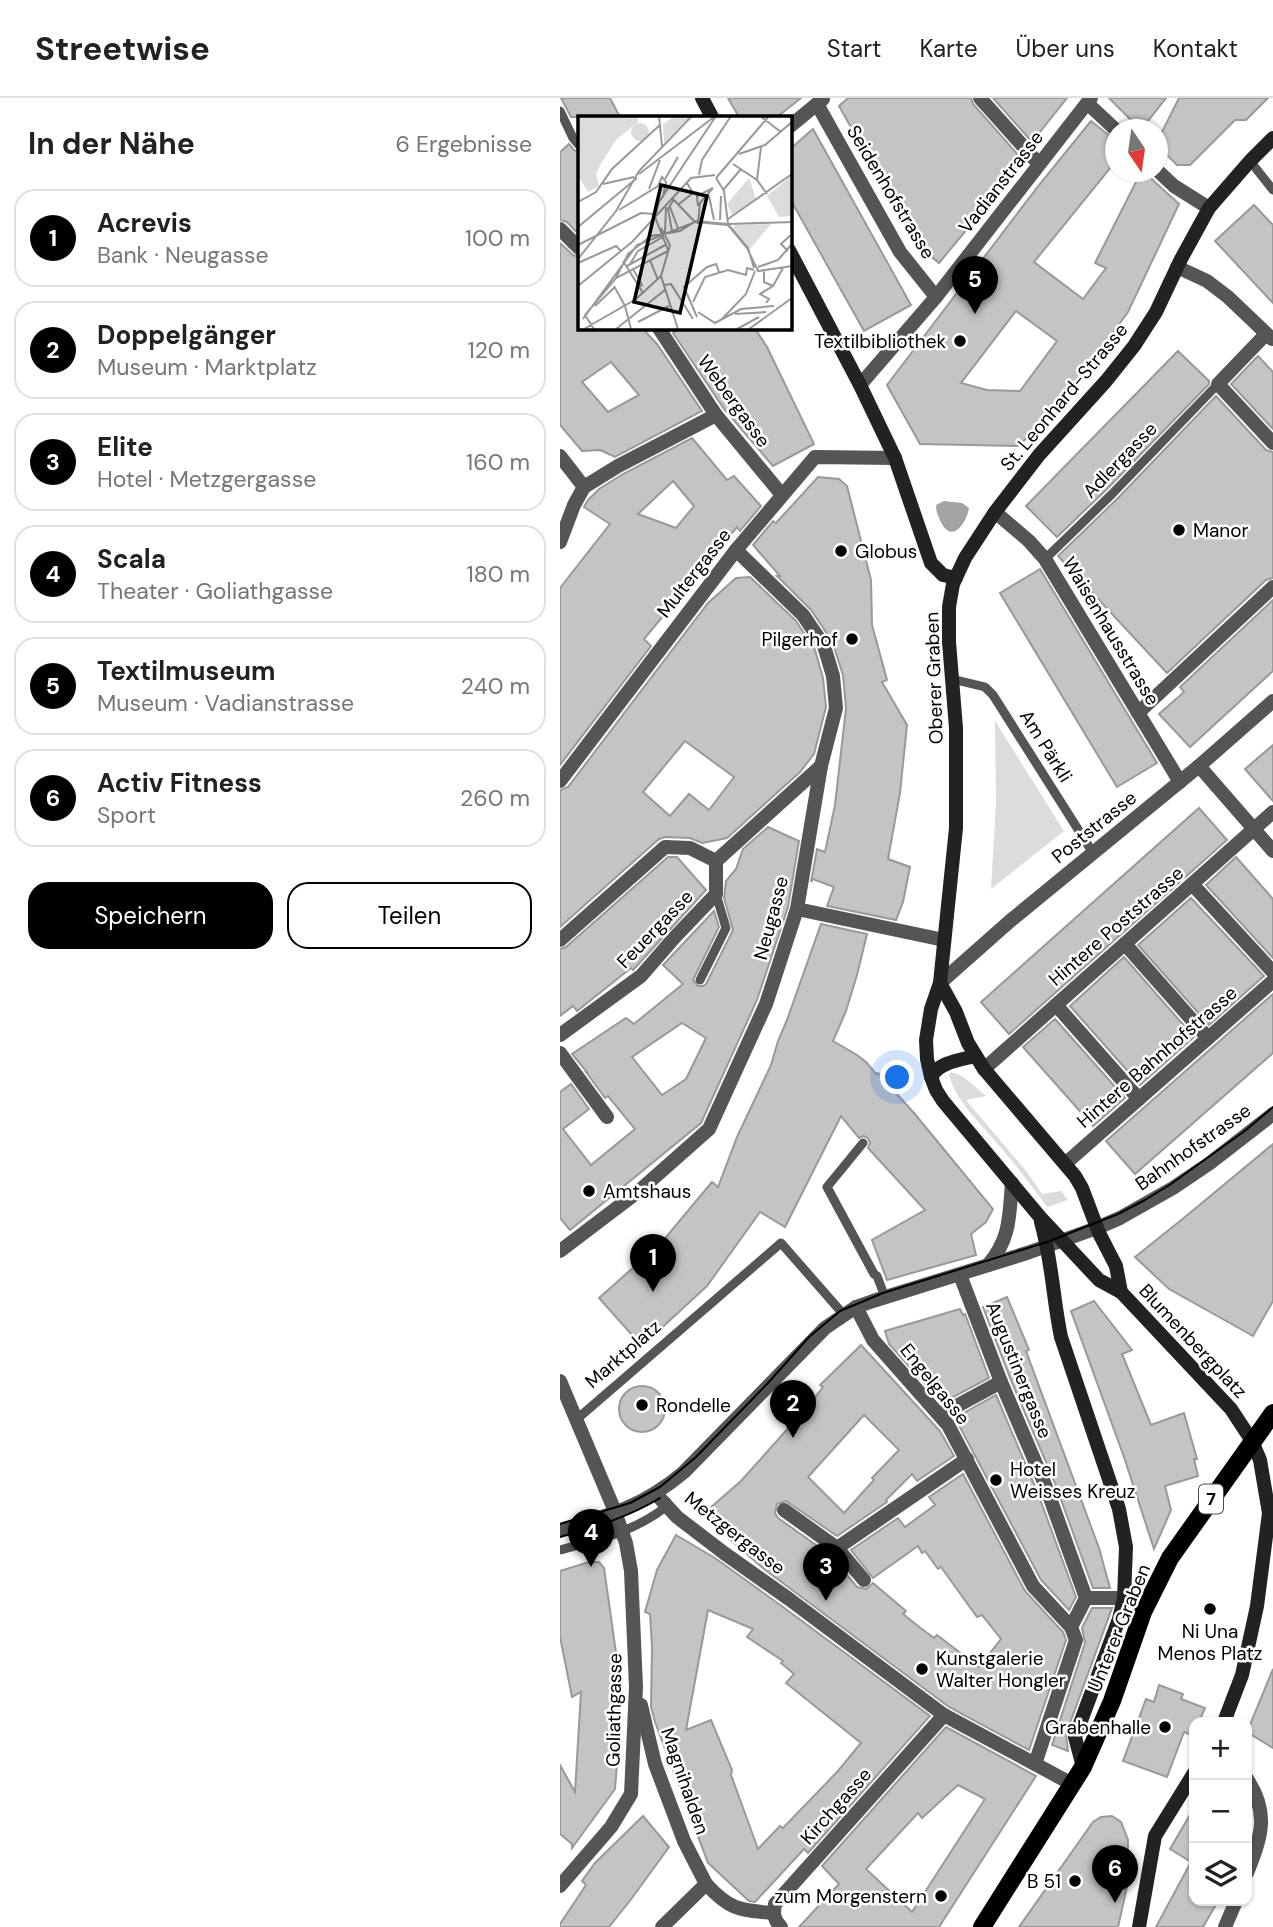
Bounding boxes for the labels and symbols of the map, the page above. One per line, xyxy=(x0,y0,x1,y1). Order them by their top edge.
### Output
inset map xyxy=(578,116,791,329)
north arrow xyxy=(1105,119,1168,182)
street label: Seidenhofstrasse xyxy=(841,120,941,264)
street label: Vadianstrasse xyxy=(953,126,1049,238)
pin: 5 xyxy=(952,256,998,314)
street label: St. Leonhard-Strasse xyxy=(995,318,1133,476)
place label: Textilbibliothek xyxy=(814,329,946,354)
marker: Textilbibliothek xyxy=(952,333,968,349)
street label: Webergasse xyxy=(692,350,776,452)
street label: Adlergasse xyxy=(1077,417,1163,503)
place label: Manor xyxy=(1193,518,1249,543)
marker: Manor xyxy=(1171,522,1187,538)
street label: Multergasse xyxy=(651,523,737,623)
place label: Globus xyxy=(855,539,917,564)
marker: Globus xyxy=(833,543,849,559)
street label: Waisenhausstrasse xyxy=(1057,552,1165,710)
street label: Oberer Graben xyxy=(919,611,949,745)
place label: Pilgerhof xyxy=(761,627,838,652)
marker: Pilgerhof xyxy=(844,631,860,647)
street label: Am Pärkli xyxy=(1014,705,1078,787)
street label: Poststrasse xyxy=(1046,785,1142,869)
street label: Hintere Poststrasse xyxy=(1043,860,1189,992)
street label: Neugasse xyxy=(748,873,794,963)
street label: Feuergasse xyxy=(611,884,699,974)
street label: Hintere Bahnhofstrasse xyxy=(1072,980,1242,1134)
your location xyxy=(880,1060,914,1094)
street label: Bahnhofstrasse xyxy=(1130,1098,1256,1196)
place label: Amtshaus xyxy=(603,1179,691,1204)
marker: Amtshaus xyxy=(581,1183,597,1199)
pin: 1 xyxy=(630,1234,676,1292)
street label: Blumenbergplatz xyxy=(1134,1278,1252,1404)
street label: Augustinergasse xyxy=(980,1298,1058,1442)
street label: Marktplatz xyxy=(580,1314,666,1394)
street label: Engelgasse xyxy=(895,1338,975,1430)
pin: 2 xyxy=(770,1380,816,1438)
place label: Rondelle xyxy=(656,1393,731,1418)
marker: Rondelle xyxy=(634,1397,650,1413)
place label: Hotel Weisses Kreuz xyxy=(1010,1457,1135,1504)
marker: Hotel Weisses Kreuz xyxy=(988,1472,1004,1488)
road number: 7 xyxy=(1199,1484,1223,1514)
street label: Metzgergasse xyxy=(680,1486,790,1580)
pin: 4 xyxy=(568,1509,614,1567)
pin: 3 xyxy=(803,1543,849,1601)
street label: Unterer Graben xyxy=(1082,1560,1156,1696)
marker: Ni Una Menos Platz xyxy=(1202,1601,1218,1617)
place label: Ni Una Menos Platz xyxy=(1157,1619,1263,1666)
place label: Kunstgalerie Walter Hongler xyxy=(936,1646,1066,1693)
street label: Goliathgasse xyxy=(601,1653,627,1767)
marker: Kunstgalerie Walter Hongler xyxy=(914,1661,930,1677)
place label: Grabenhalle xyxy=(1045,1715,1151,1740)
marker: Grabenhalle xyxy=(1157,1719,1173,1735)
street label: Magnihalden xyxy=(655,1724,715,1838)
street label: Kirchgasse xyxy=(795,1762,877,1850)
pin: 6 xyxy=(1092,1845,1138,1903)
place label: B 51 xyxy=(1027,1869,1061,1894)
marker: B 51 xyxy=(1067,1873,1083,1889)
place label: zum Morgenstern xyxy=(774,1884,927,1909)
marker: zum Morgenstern xyxy=(933,1888,949,1904)

